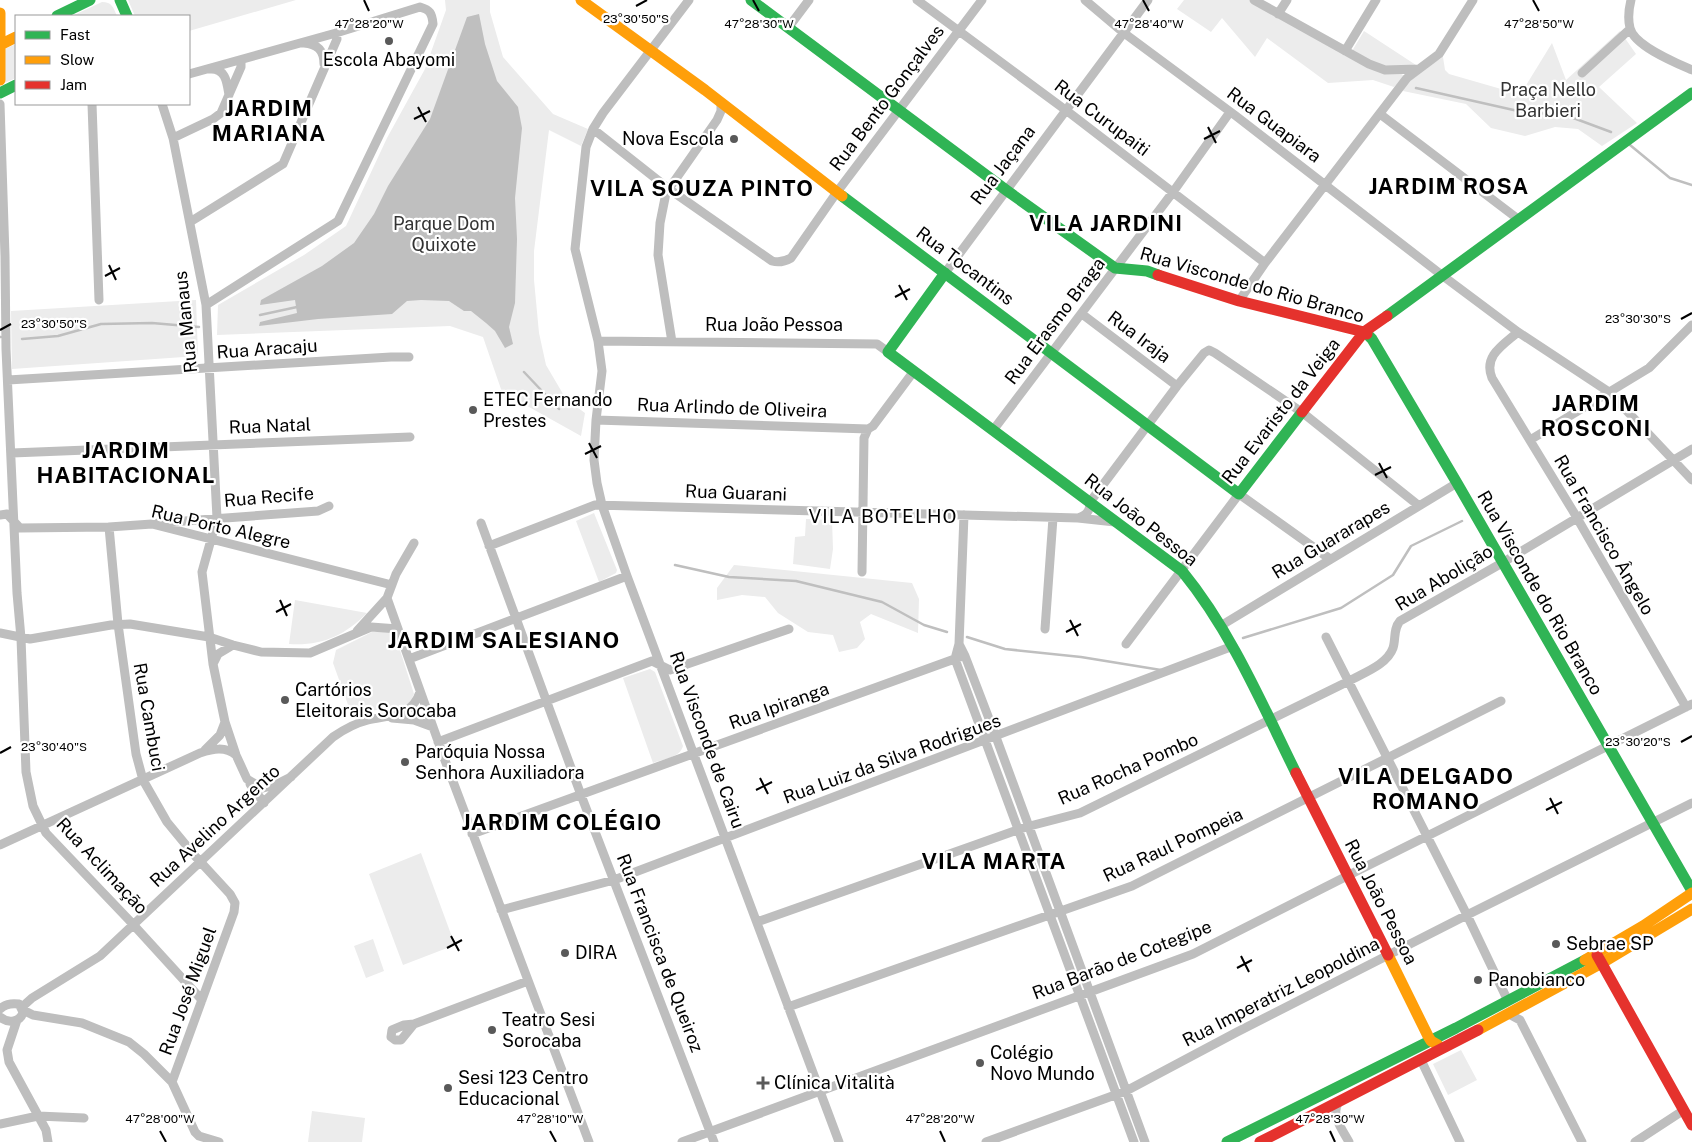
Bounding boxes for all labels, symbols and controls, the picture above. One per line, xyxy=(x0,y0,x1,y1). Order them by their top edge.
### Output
text: 23°30'50"S xyxy=(603,12,669,26)
legend xyxy=(15,15,190,105)
text: 47°28'20"W xyxy=(334,17,404,31)
text: 47°28'30"W xyxy=(724,17,794,31)
text: 47°28'40"W xyxy=(1114,17,1184,31)
text: 47°28'50"W xyxy=(1504,17,1574,31)
street label: Rua Bento Gonçalves xyxy=(825,21,948,175)
text: Fast xyxy=(60,26,90,43)
marker: Escola Abayomi xyxy=(383,35,395,47)
place label: Escola Abayomi xyxy=(323,49,455,70)
text: Slow xyxy=(60,51,95,68)
street label: Rua Curupaiti xyxy=(1051,75,1154,160)
text: Jam xyxy=(60,76,87,93)
park label: Praça Nello Barbieri xyxy=(1500,79,1596,121)
street label: Rua Guapiara xyxy=(1223,82,1325,167)
district label: JARDIM MARIANA xyxy=(212,95,326,146)
street label: Rua Jaçana xyxy=(966,121,1039,208)
place label: Nova Escola xyxy=(622,128,724,149)
marker: Nova Escola xyxy=(728,133,740,145)
district label: JARDIM ROSA xyxy=(1369,173,1529,199)
district label: VILA SOUZA PINTO xyxy=(590,175,814,201)
district label: VILA JARDINI xyxy=(1029,210,1183,236)
park label: Parque Dom Quixote xyxy=(393,213,495,255)
street label: Rua Tocantins xyxy=(912,222,1018,309)
street label: Rua Visconde do Rio Branco xyxy=(1138,242,1367,327)
street label: Rua Erasmo Braga xyxy=(1000,253,1109,388)
street label: Rua Manaus xyxy=(170,270,201,374)
street label: Rua Iraja xyxy=(1104,306,1175,367)
text: 23°30'30"S xyxy=(1605,312,1671,326)
street label: Rua João Pessoa xyxy=(705,314,843,335)
text: 23°30'50"S xyxy=(21,317,87,331)
street label: Rua Evaristo da Veiga xyxy=(1217,334,1344,488)
street label: Rua Aracaju xyxy=(216,335,318,362)
place label: ETEC Fernando Prestes xyxy=(483,389,612,431)
district label: JARDIM ROSCONI xyxy=(1541,390,1651,441)
street label: Rua Arlindo de Oliveira xyxy=(637,394,827,421)
marker: ETEC Fernando Prestes xyxy=(467,404,479,416)
street label: Rua Natal xyxy=(229,414,311,437)
district label: JARDIM HABITACIONAL xyxy=(36,437,216,488)
street label: Rua Francisco Ângelo xyxy=(1550,451,1659,619)
street label: Rua João Pessoa xyxy=(1081,469,1202,570)
street label: Rua Guarani xyxy=(685,480,787,505)
street label: Rua Recife xyxy=(223,482,315,511)
street label: Rua Visconde do Rio Branco xyxy=(1473,487,1608,699)
street label: Rua Guararapes xyxy=(1268,496,1393,583)
street label: Rua Porto Alegre xyxy=(149,500,293,553)
district label: VILA BOTELHO xyxy=(809,505,958,527)
street label: Rua Abolição xyxy=(1391,540,1496,615)
district label: JARDIM SALESIANO xyxy=(388,627,620,653)
street label: Rua Visconde de Cairu xyxy=(666,648,749,831)
street label: Rua Cambuci xyxy=(130,661,169,773)
street label: Rua Ipiranga xyxy=(726,678,832,733)
place label: Cartórios Eleitorais Sorocaba xyxy=(295,679,457,721)
marker: Cartórios Eleitorais Sorocaba xyxy=(279,694,291,706)
street label: Rua Luiz da Silva Rodrigues xyxy=(780,709,1004,808)
street label: Rua Rocha Pombo xyxy=(1054,728,1201,809)
text: 23°30'20"S xyxy=(1605,735,1671,749)
text: 23°30'40"S xyxy=(21,740,87,754)
place label: Paróquia Nossa Senhora Auxiliadora xyxy=(415,741,584,783)
marker: Paróquia Nossa Senhora Auxiliadora xyxy=(399,756,411,768)
street label: Rua Avelino Argento xyxy=(145,760,284,891)
district label: VILA DELGADO ROMANO xyxy=(1338,763,1514,814)
street label: Rua Raul Pompeia xyxy=(1100,803,1246,886)
district label: JARDIM COLÉGIO xyxy=(462,809,662,835)
street label: Rua Aclimação xyxy=(52,813,152,918)
street label: Rua João Pessoa xyxy=(1341,836,1422,968)
district label: VILA MARTA xyxy=(921,848,1067,874)
street label: Rua Francisca de Queiroz xyxy=(613,851,708,1055)
street label: Rua Barão de Cotegipe xyxy=(1029,916,1215,1003)
street label: Rua José Miguel xyxy=(155,924,220,1058)
street label: Rua Imperatriz Leopoldina xyxy=(1179,933,1383,1050)
place label: Sebrae SP xyxy=(1566,933,1654,954)
marker: Sebrae SP xyxy=(1550,938,1562,950)
place label: DIRA xyxy=(575,942,618,963)
marker: DIRA xyxy=(559,947,571,959)
place label: Panobianco xyxy=(1488,969,1585,990)
marker: Panobianco xyxy=(1472,974,1484,986)
place label: Teatro Sesi Sorocaba xyxy=(502,1009,595,1051)
marker: Teatro Sesi Sorocaba xyxy=(486,1024,498,1036)
place label: Colégio Novo Mundo xyxy=(990,1042,1095,1084)
marker: Colégio Novo Mundo xyxy=(974,1057,986,1069)
place label: Sesi 123 Centro Educacional xyxy=(458,1067,589,1109)
place label: Clínica Vitalità xyxy=(774,1072,895,1093)
marker: Clínica Vitalità xyxy=(756,1076,770,1090)
marker: Sesi 123 Centro Educacional xyxy=(442,1082,454,1094)
text: 47°28'00"W xyxy=(125,1112,195,1126)
text: 47°28'10"W xyxy=(517,1112,584,1126)
text: 47°28'20"W xyxy=(905,1112,975,1126)
text: 47°28'30"W xyxy=(1295,1112,1365,1126)

